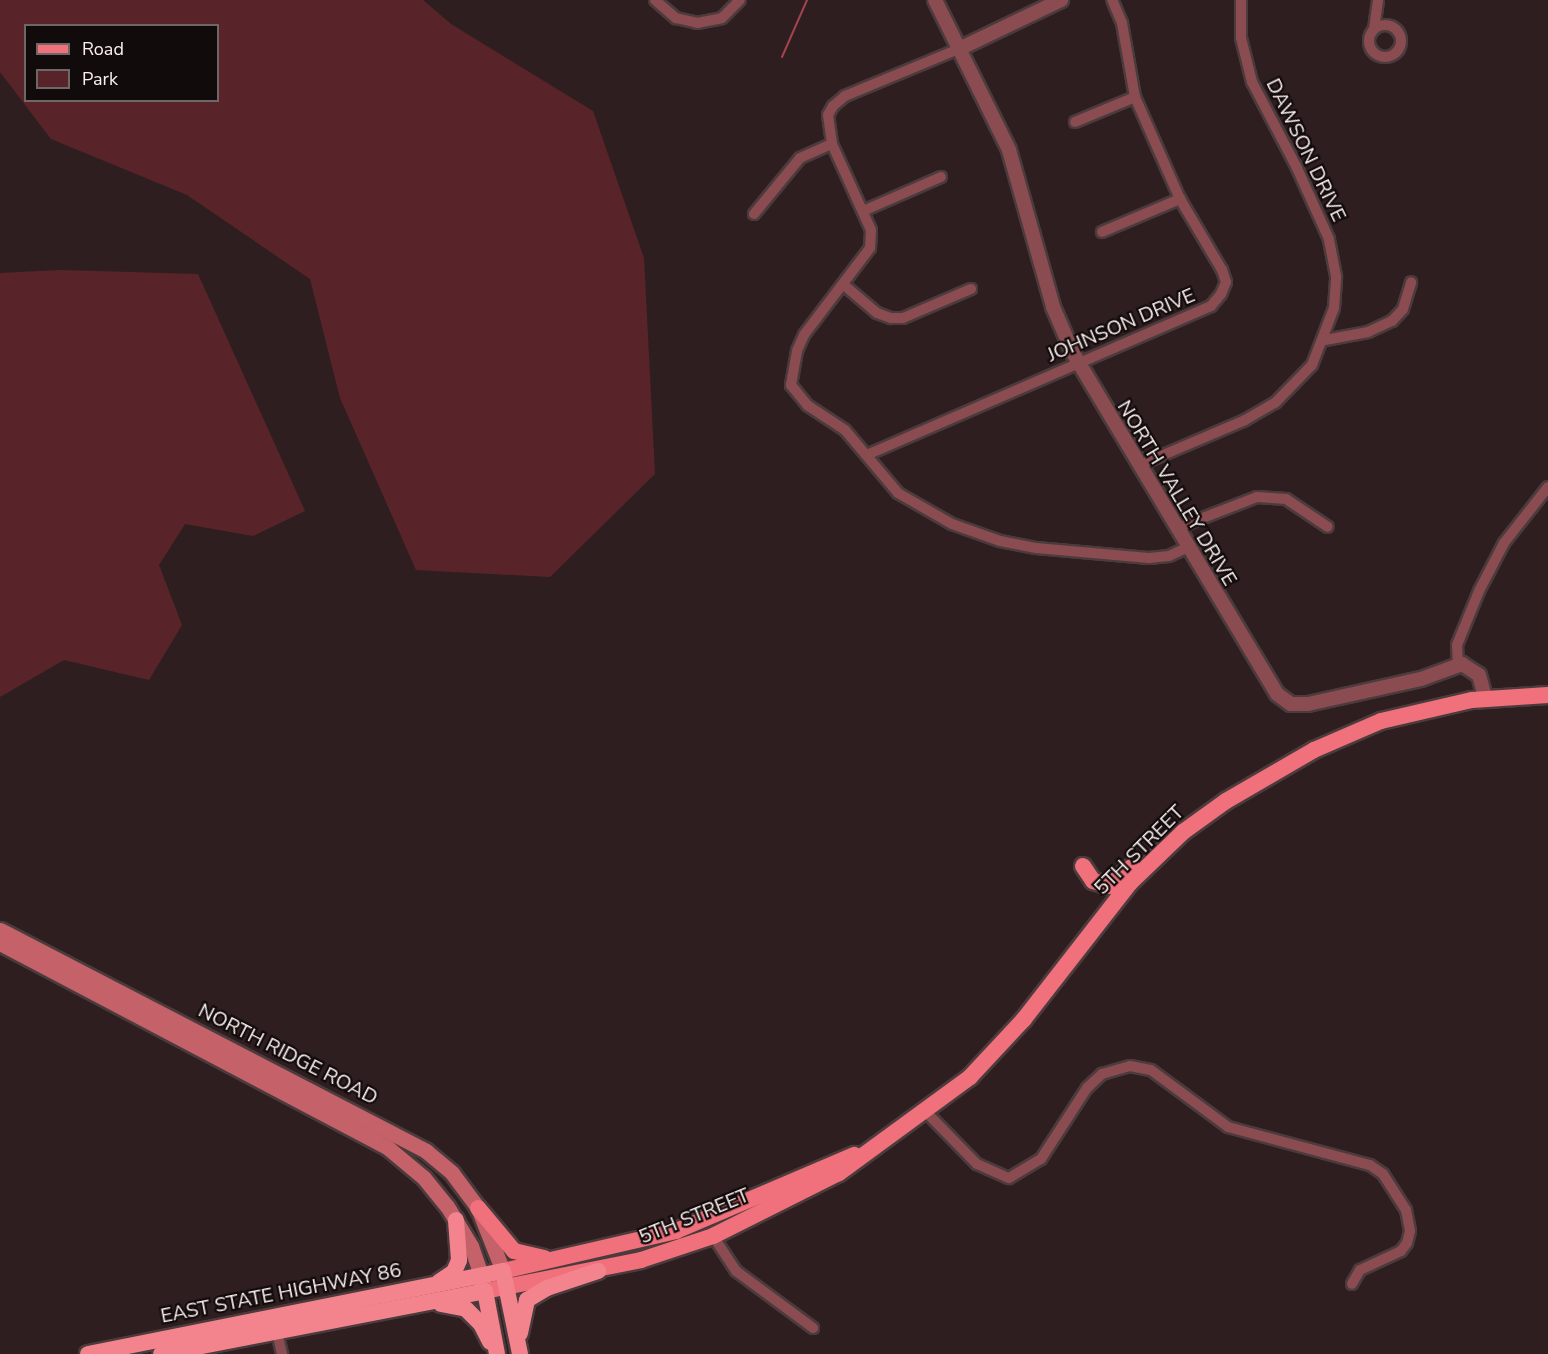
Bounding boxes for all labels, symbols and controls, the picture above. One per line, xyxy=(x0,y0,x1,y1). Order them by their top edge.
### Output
legend xyxy=(24,24,219,102)
text: Road xyxy=(82,37,124,61)
text: Park xyxy=(82,67,118,91)
street label: DAWSON DRIVE xyxy=(1261,75,1351,225)
street label: JOHNSON DRIVE xyxy=(1043,283,1199,367)
street label: NORTH VALLEY DRIVE xyxy=(1112,396,1242,590)
street label: 5TH STREET xyxy=(1089,800,1189,900)
street label: NORTH RIDGE ROAD xyxy=(194,998,382,1110)
street label: 5TH STREET xyxy=(635,1183,753,1249)
street label: EAST STATE HIGHWAY 86 xyxy=(159,1258,403,1328)

